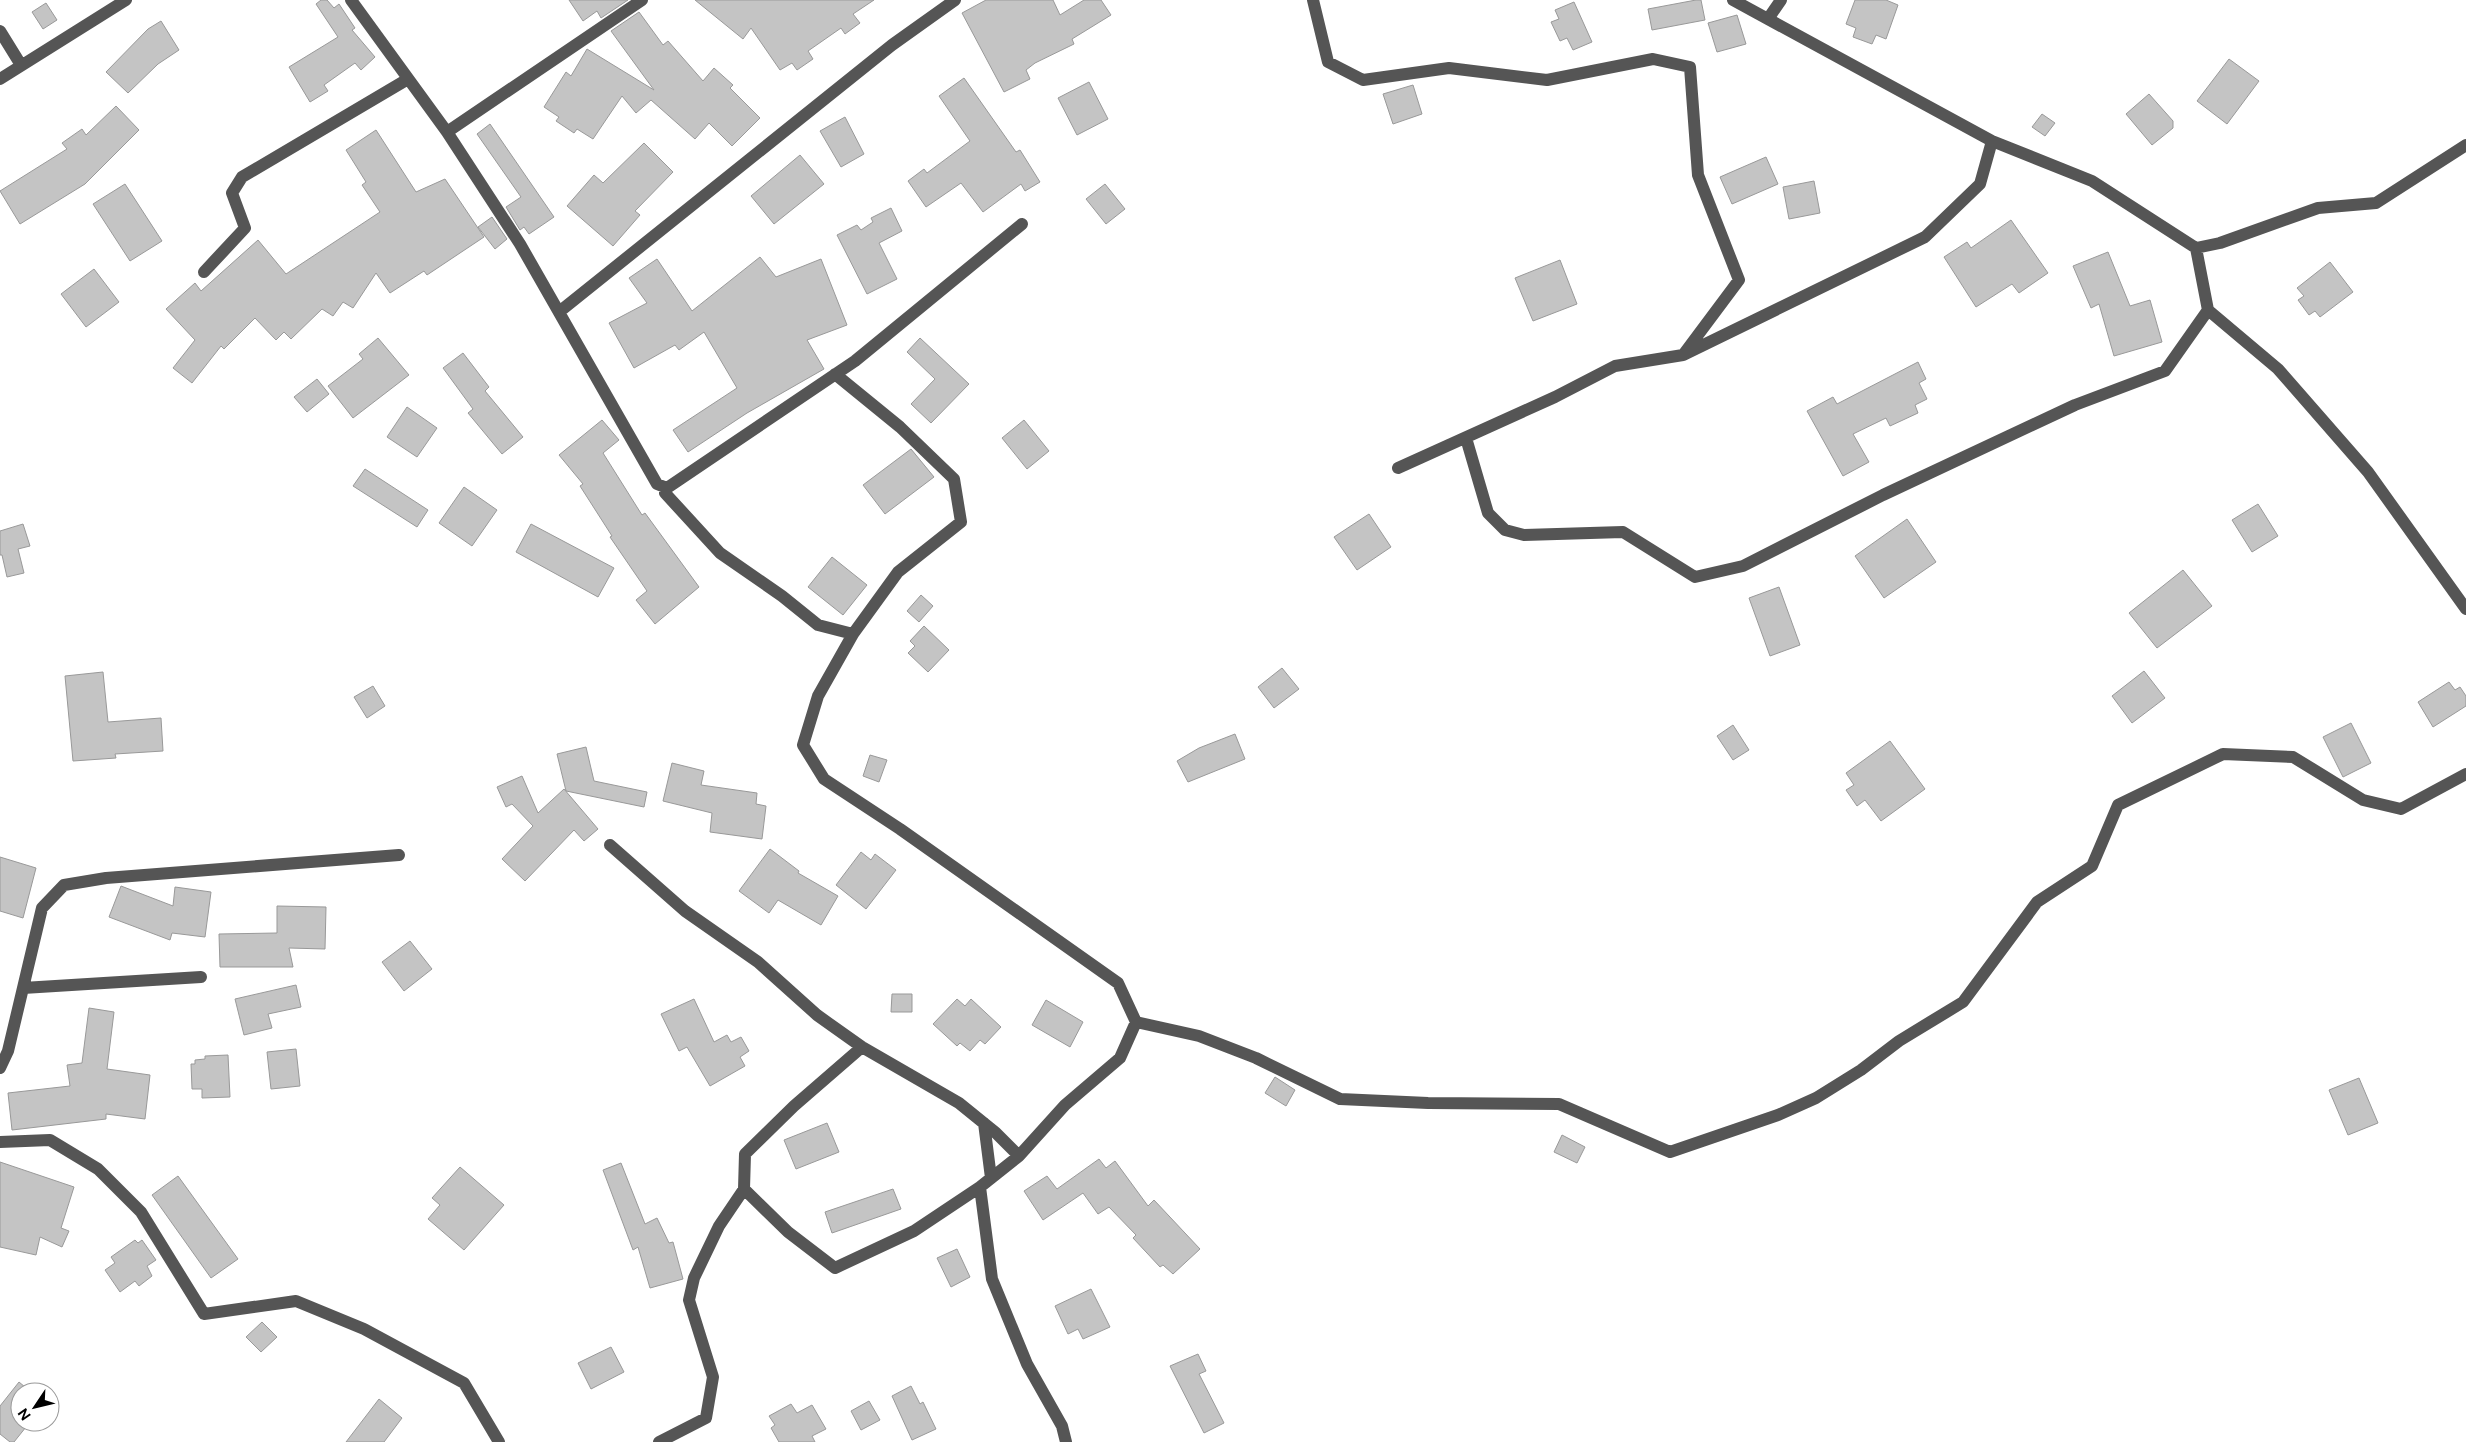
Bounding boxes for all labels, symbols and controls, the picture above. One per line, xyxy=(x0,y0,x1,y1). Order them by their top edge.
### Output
north arrow xyxy=(10,1382,60,1432)
text: N xyxy=(15,1405,34,1424)

